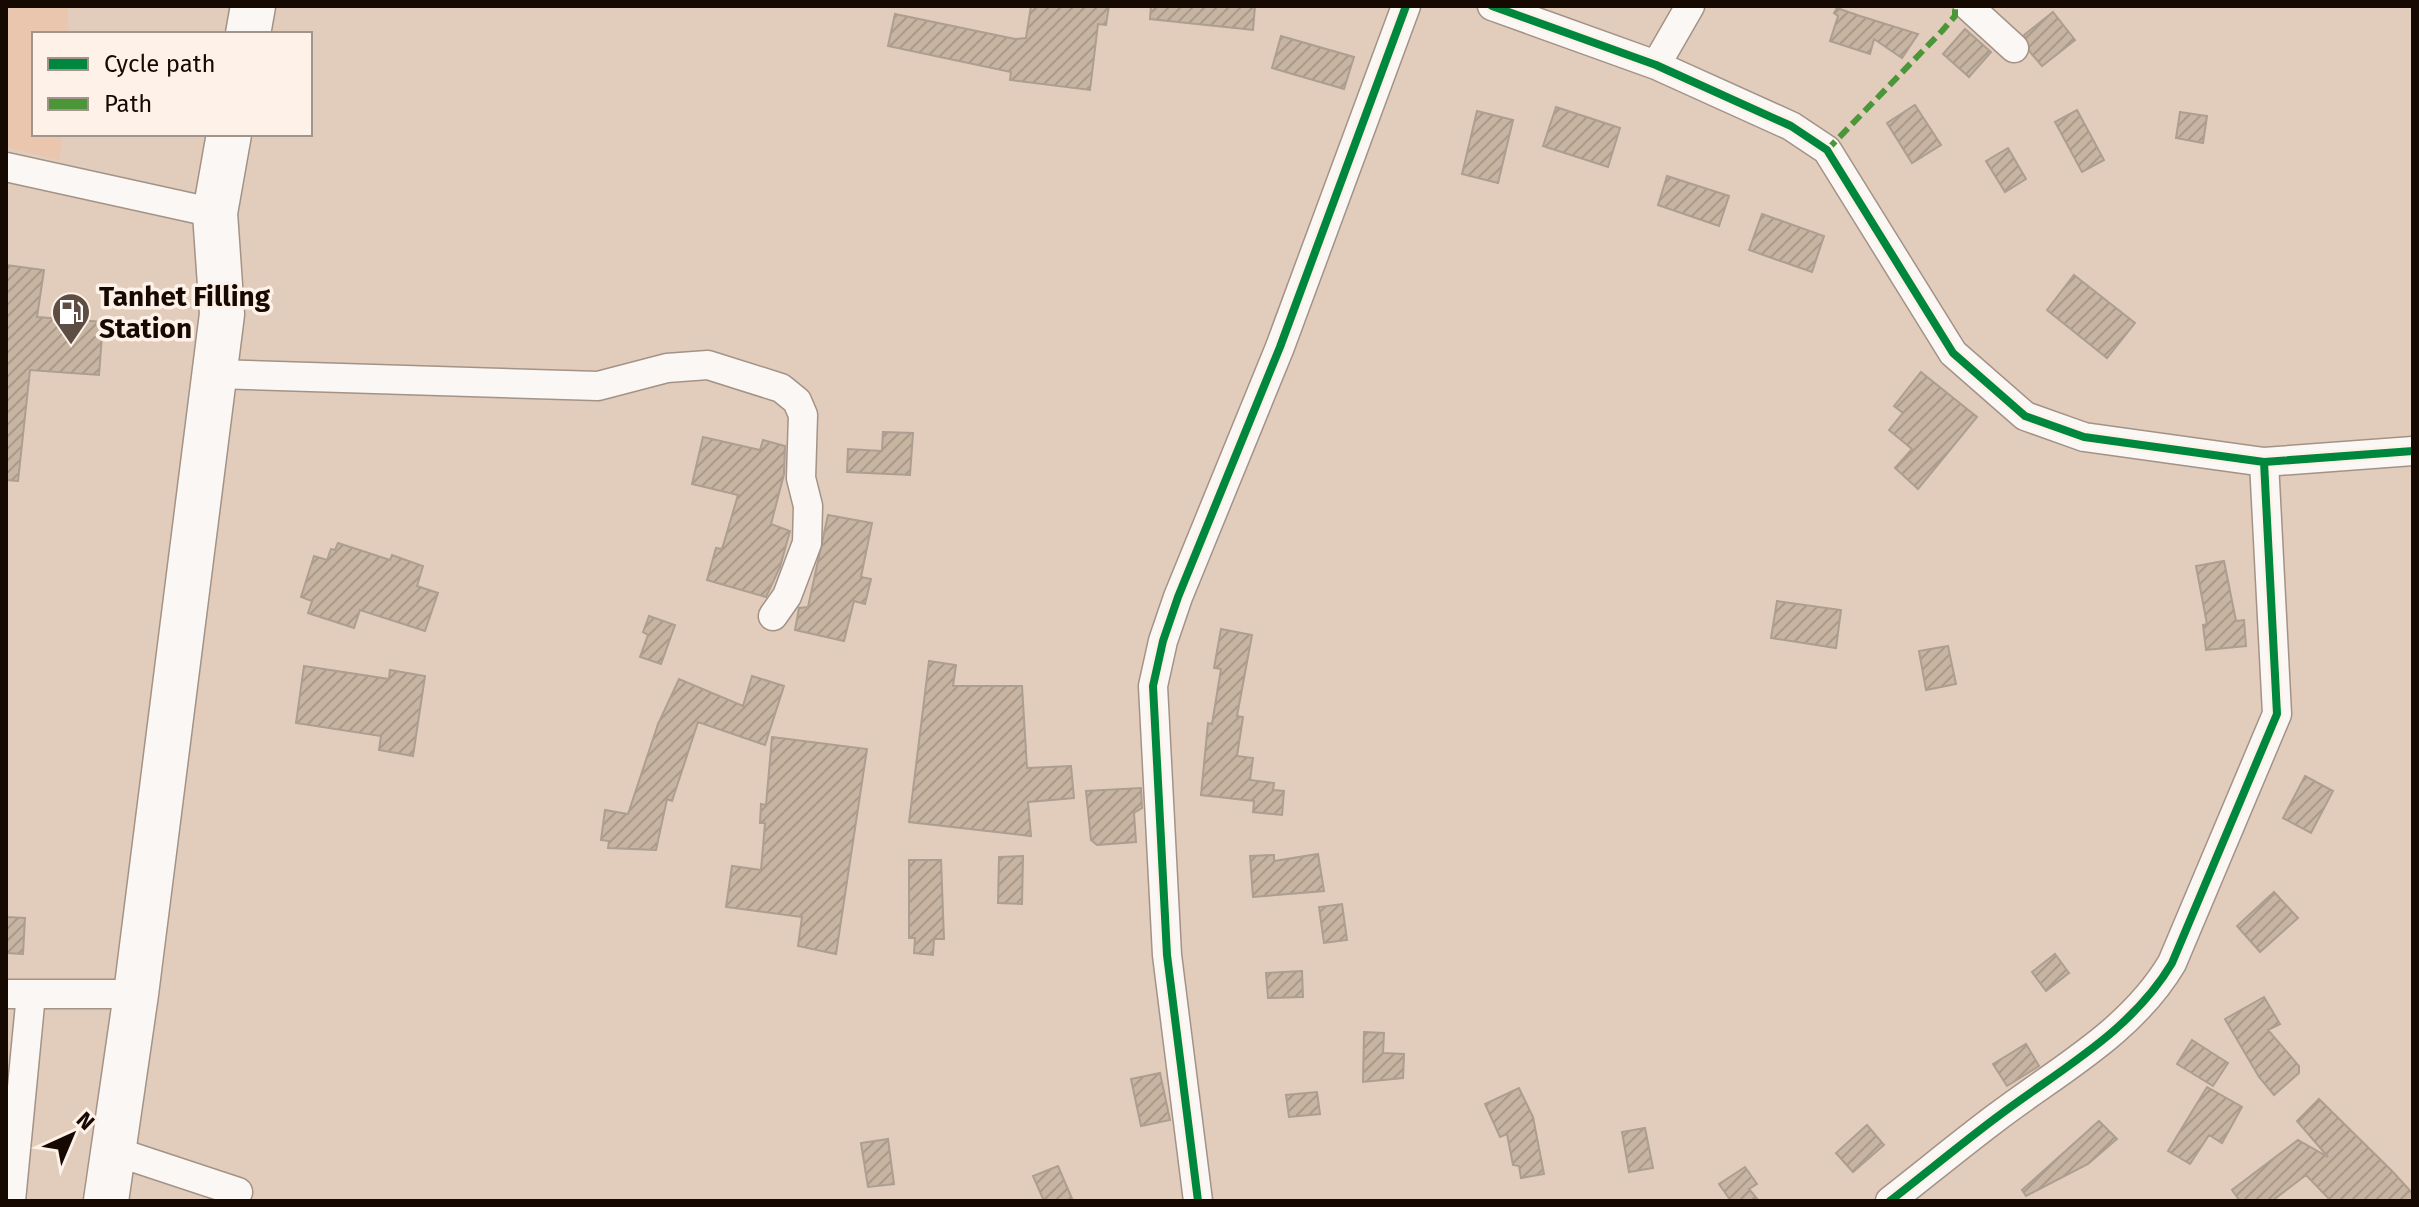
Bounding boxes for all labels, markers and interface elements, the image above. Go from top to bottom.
legend [32,32,312,136]
text: Cycle path [104,50,216,78]
text: Path [104,90,152,118]
place label: Tanhet Filling Station [99,280,271,345]
fuel station icon: Tanhet Filling Station [50,291,92,346]
north arrow [32,1095,112,1175]
text: N [71,1106,100,1136]

